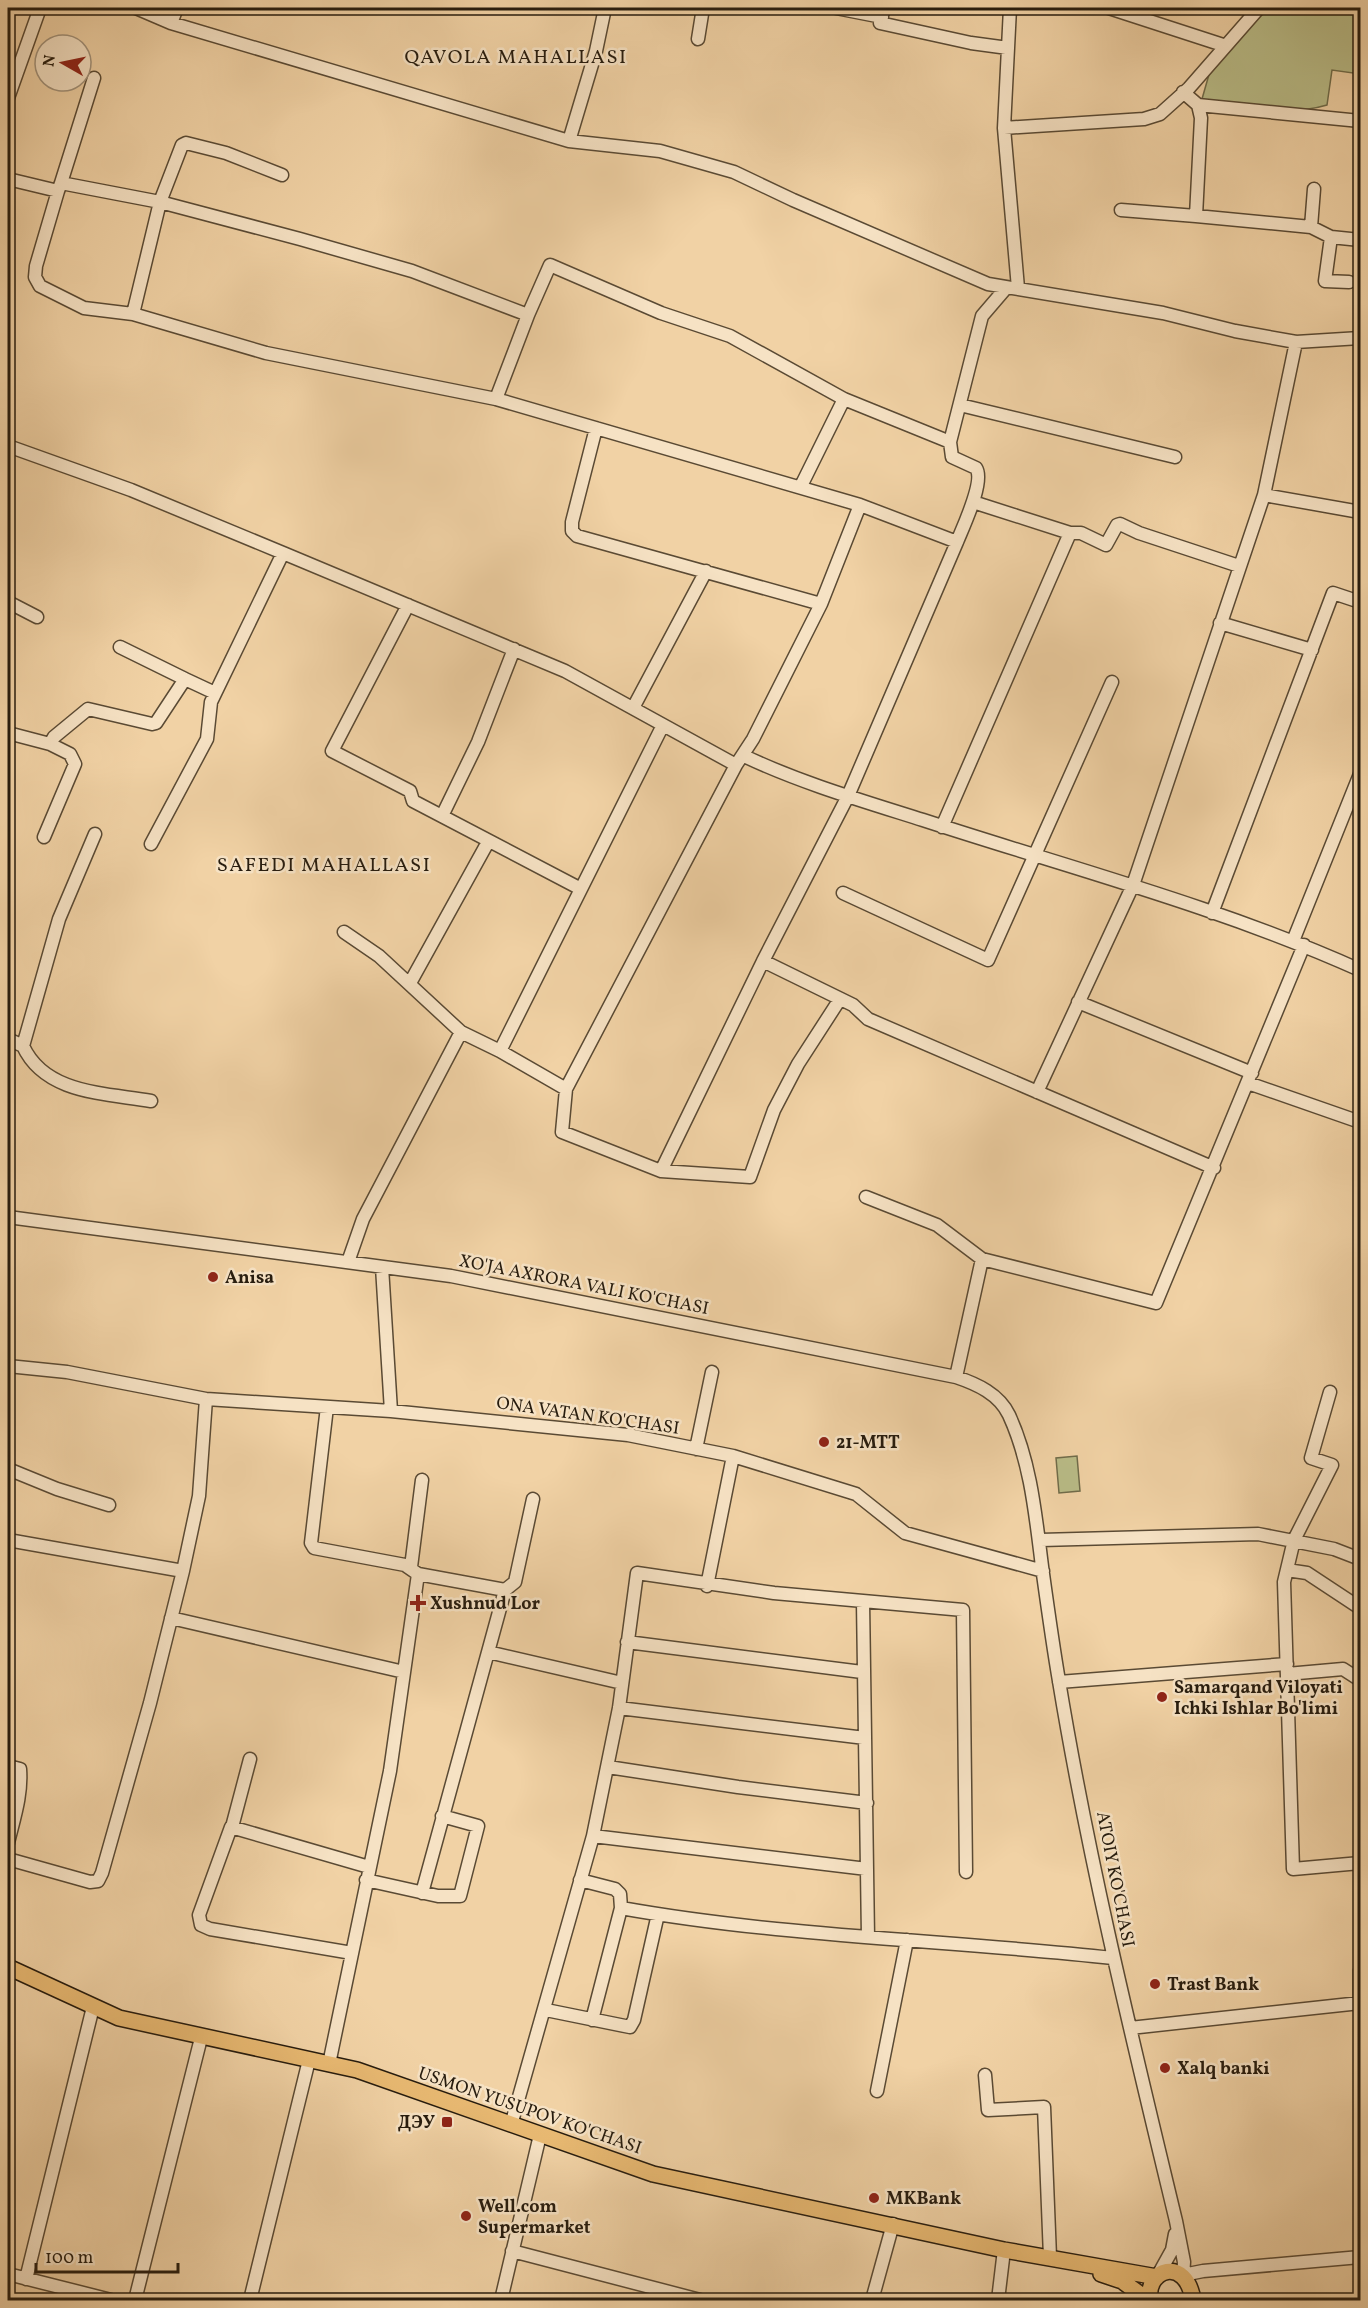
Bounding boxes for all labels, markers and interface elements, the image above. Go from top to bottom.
north arrow [33,33,93,93]
district label: QAVOLA MAHALLASI [405,44,628,72]
text: N [38,53,62,68]
district label: SAFEDI MAHALLASI [217,852,431,880]
street label: XO'JA AXRORA VALI KO'CHASI [457,1249,711,1322]
place label: Anisa [225,1266,274,1291]
marker: Anisa [206,1270,220,1284]
street label: ONA VATAN KO'CHASI [495,1391,681,1442]
place label: 21-MTT [836,1431,900,1456]
marker: 21-MTT [817,1435,831,1449]
place label: Xushnud Lor [430,1592,540,1617]
marker: Xushnud Lor [411,1596,425,1610]
place label: Samarqand Viloyati Ichki Ishlar Bo'limi [1174,1676,1343,1722]
marker: Samarqand Viloyati Ichki Ishlar Bo'limi [1155,1690,1169,1704]
street label: ATOIY KO'CHASI [1089,1809,1140,1949]
place label: Trast Bank [1167,1973,1259,1998]
marker: Trast Bank [1148,1977,1162,1991]
place label: Xalq banki [1177,2057,1270,2082]
street label: USMON YUSUPOV KO'CHASI [414,2061,645,2161]
marker: Xalq banki [1158,2061,1172,2075]
place label: ДЭУ [398,2111,435,2136]
marker: ДЭУ [440,2115,454,2129]
place label: MKBank [886,2187,961,2212]
marker: MKBank [867,2191,881,2205]
place label: Well.com Supermarket [478,2195,591,2241]
marker: Well.com Supermarket [459,2209,473,2223]
scale bar [36,2236,178,2274]
text: 100 m [45,2246,94,2271]

